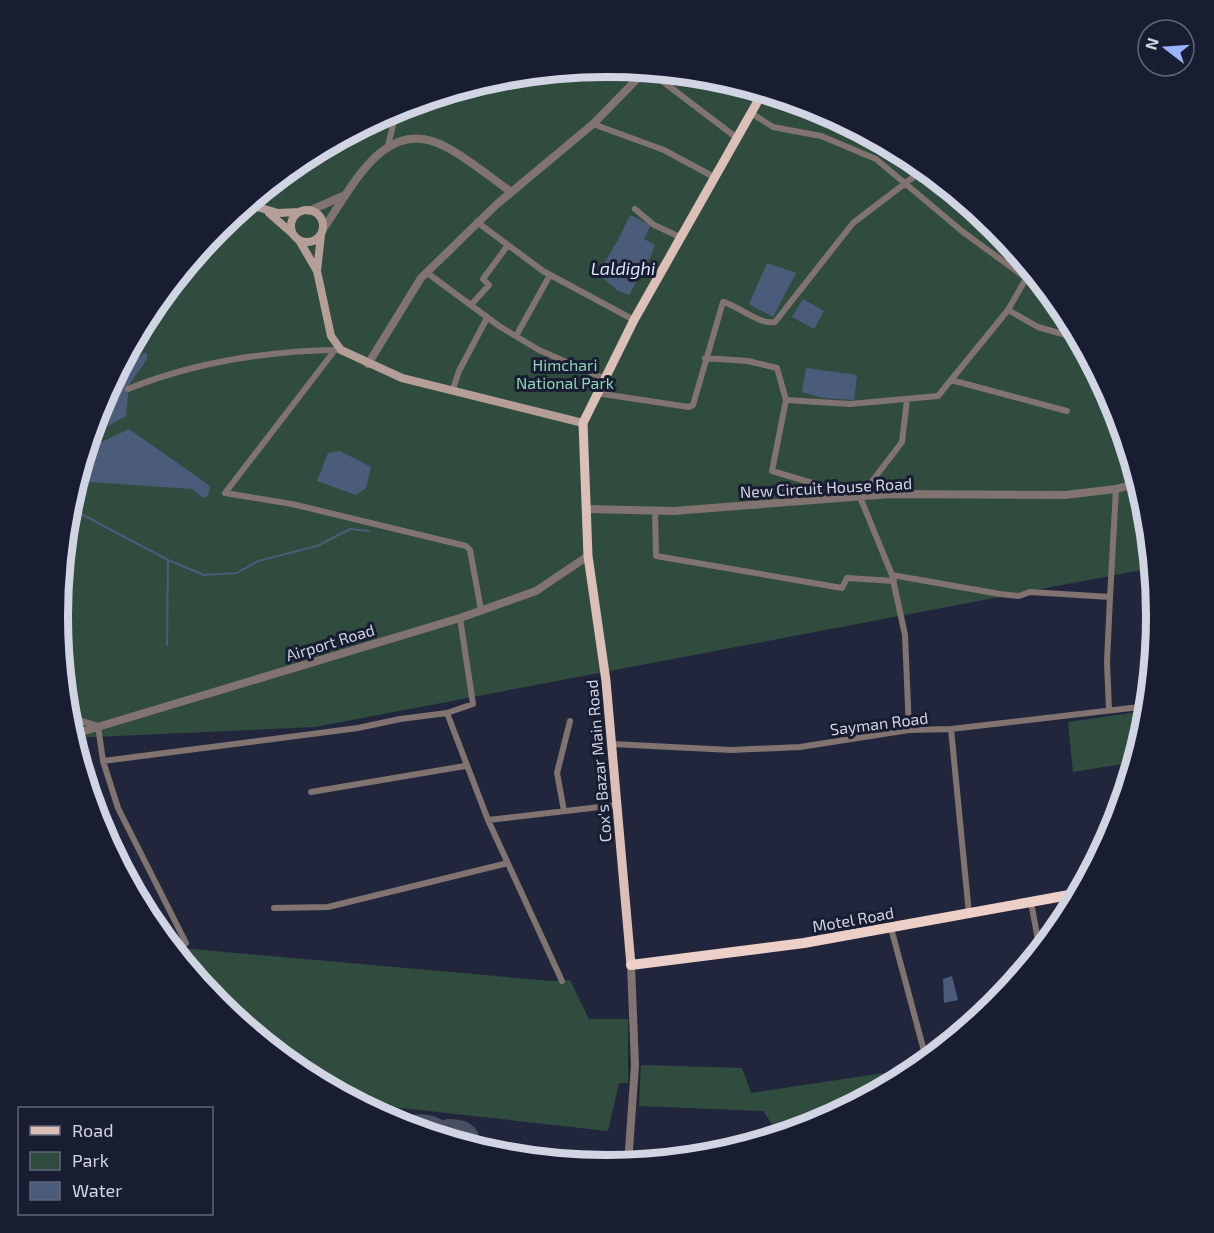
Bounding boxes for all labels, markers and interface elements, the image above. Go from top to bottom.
north arrow [1136,18,1196,78]
text: N [1140,35,1162,52]
water label: Laldighi [591,257,656,279]
park label: Himchari National Park [516,355,614,392]
street label: New Circuit House Road [740,473,912,501]
street label: Airport Road [283,620,377,664]
street label: Cox's Bazar Main Road [581,679,615,843]
street label: Sayman Road [829,708,929,738]
street label: Motel Road [811,902,895,936]
legend [18,1107,213,1215]
text: Road [72,1119,113,1141]
text: Park [72,1149,109,1171]
text: Water [72,1179,122,1201]

